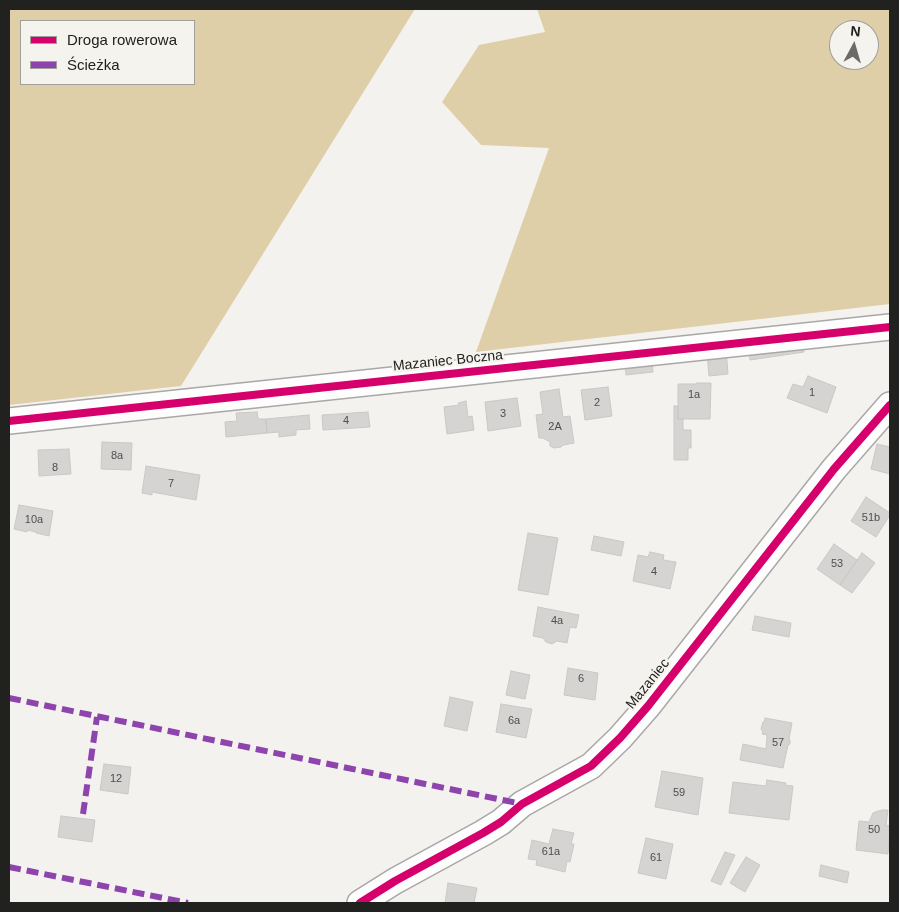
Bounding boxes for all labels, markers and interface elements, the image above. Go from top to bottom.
legend [20,20,195,85]
north arrow [829,20,879,70]
text: N [850,23,861,40]
text: Droga rowerowa [67,31,177,48]
text: Ścieżka [67,56,120,73]
street label: Mazaniec Boczna [392,347,504,375]
house number: 1 [809,386,815,400]
house number: 1a [688,388,700,402]
house number: 2 [594,396,600,410]
house number: 3 [500,407,506,421]
house number: 4 [343,414,349,428]
house number: 2A [548,420,562,434]
house number: 8a [111,449,123,463]
house number: 8 [52,461,58,475]
house number: 7 [168,477,174,491]
house number: 51b [862,511,880,525]
house number: 10a [25,513,43,527]
house number: 53 [831,557,843,571]
house number: 4 [651,565,657,579]
house number: 4a [551,614,563,628]
street label: Mazaniec [623,655,673,713]
house number: 6 [578,672,584,686]
house number: 6a [508,714,520,728]
house number: 57 [772,736,784,750]
house number: 12 [110,772,122,786]
house number: 59 [673,786,685,800]
house number: 50 [868,823,880,837]
house number: 61a [542,845,560,859]
house number: 61 [650,851,662,865]

